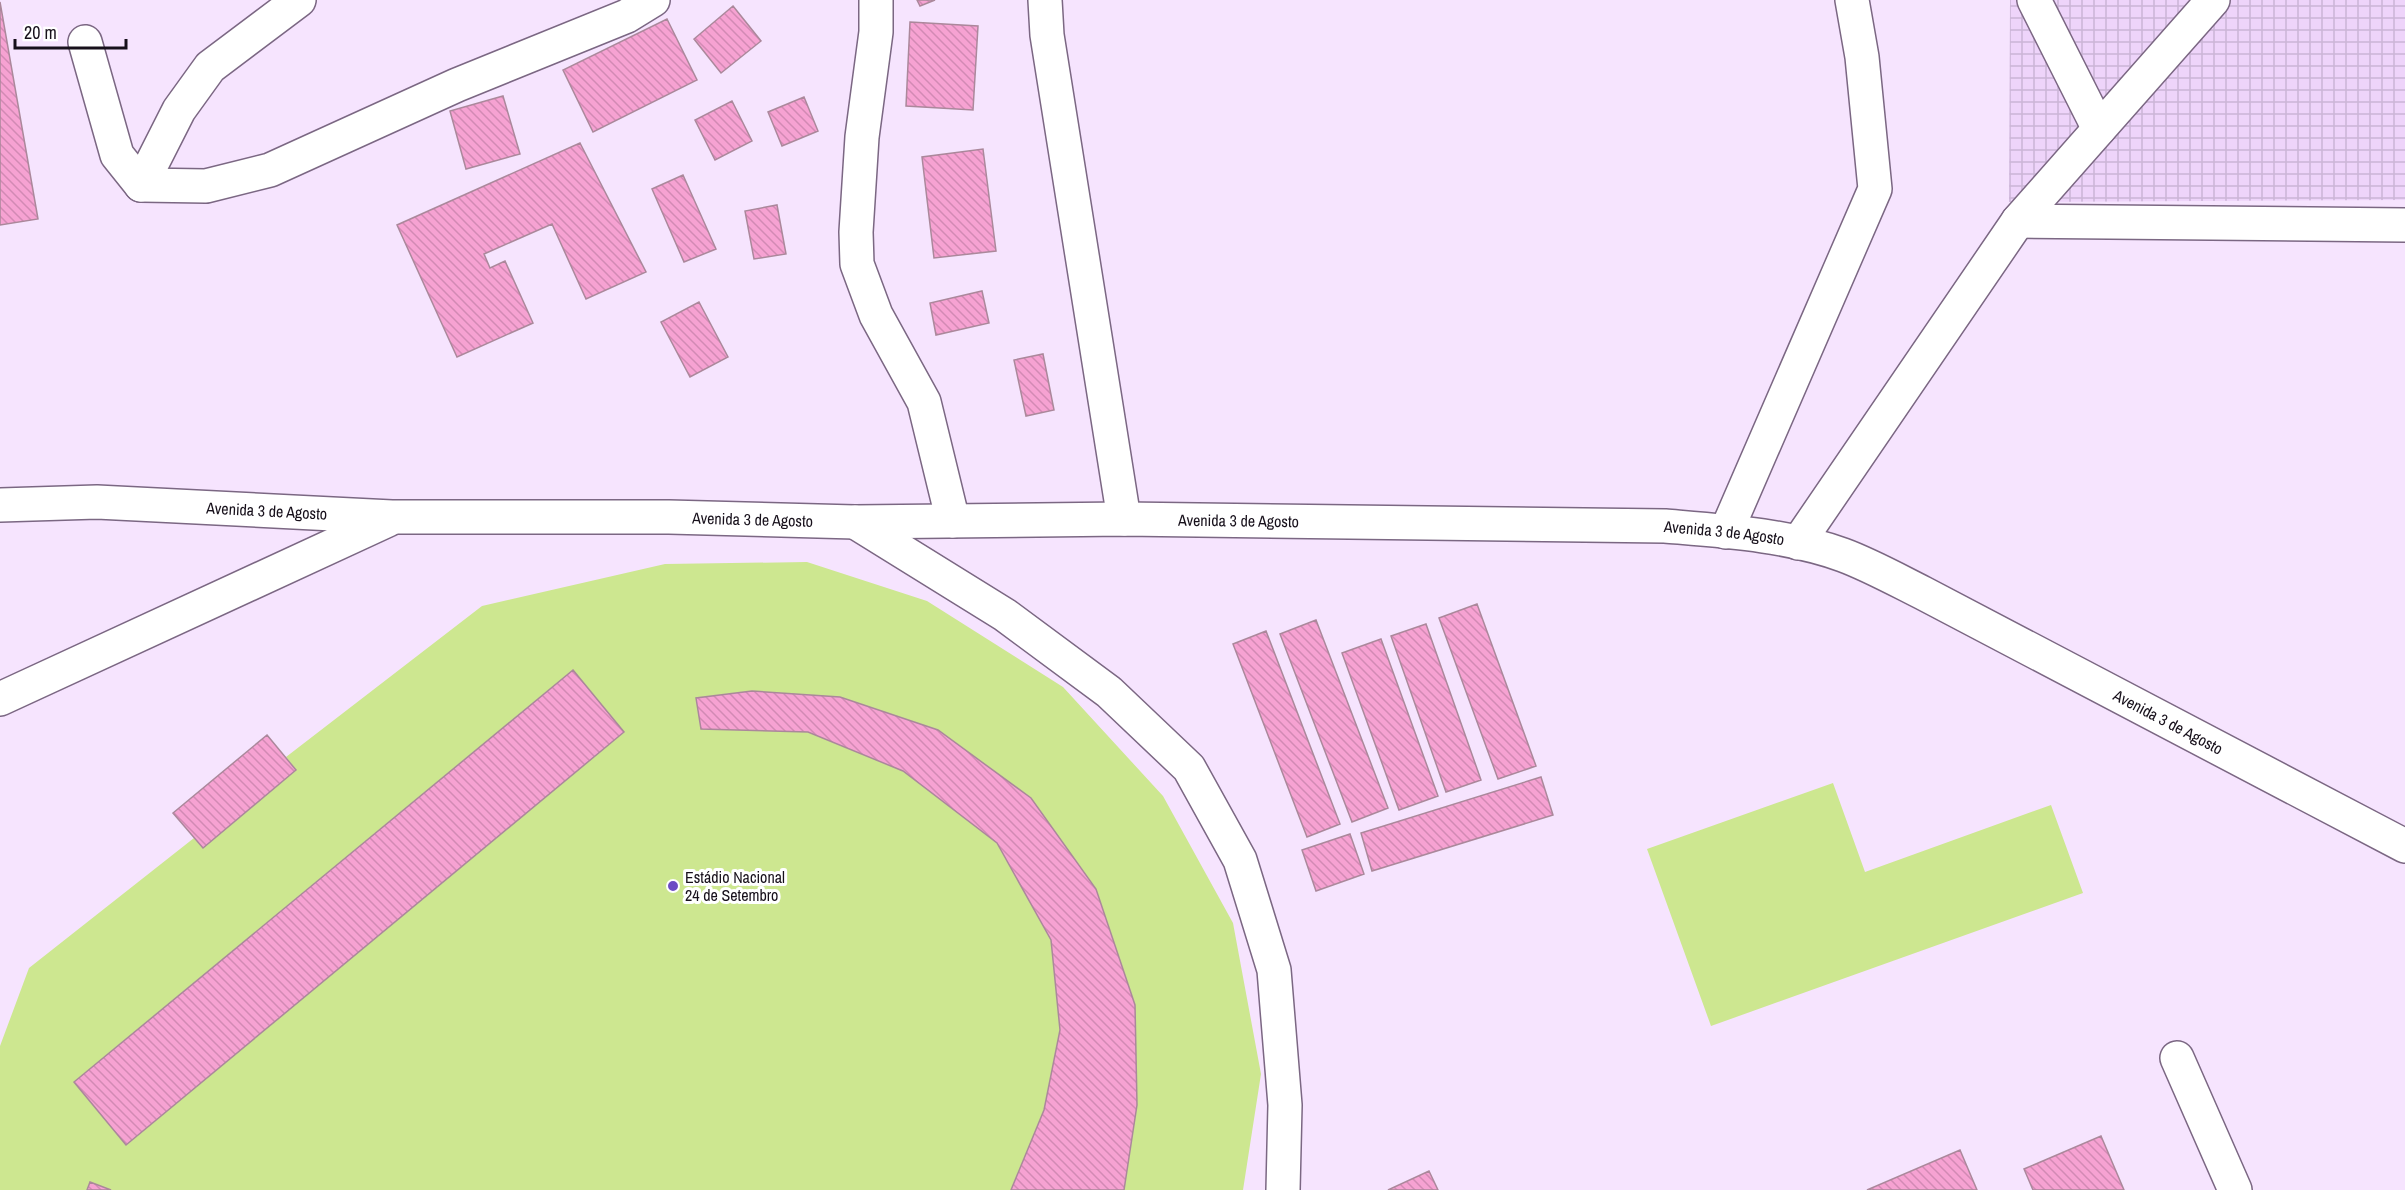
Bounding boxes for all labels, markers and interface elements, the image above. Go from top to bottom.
scale bar [15,12,126,50]
text: 20 m [24,20,57,45]
street label: Avenida 3 de Agosto [205,497,328,525]
street label: Avenida 3 de Agosto [691,507,813,532]
street label: Avenida 3 de Agosto [1177,509,1299,532]
street label: Avenida 3 de Agosto [1662,515,1786,550]
street label: Avenida 3 de Agosto [2109,683,2227,760]
place label: Estádio Nacional 24 de Setembro [685,866,785,906]
marker: Estádio Nacional 24 de Setembro [666,879,680,893]

